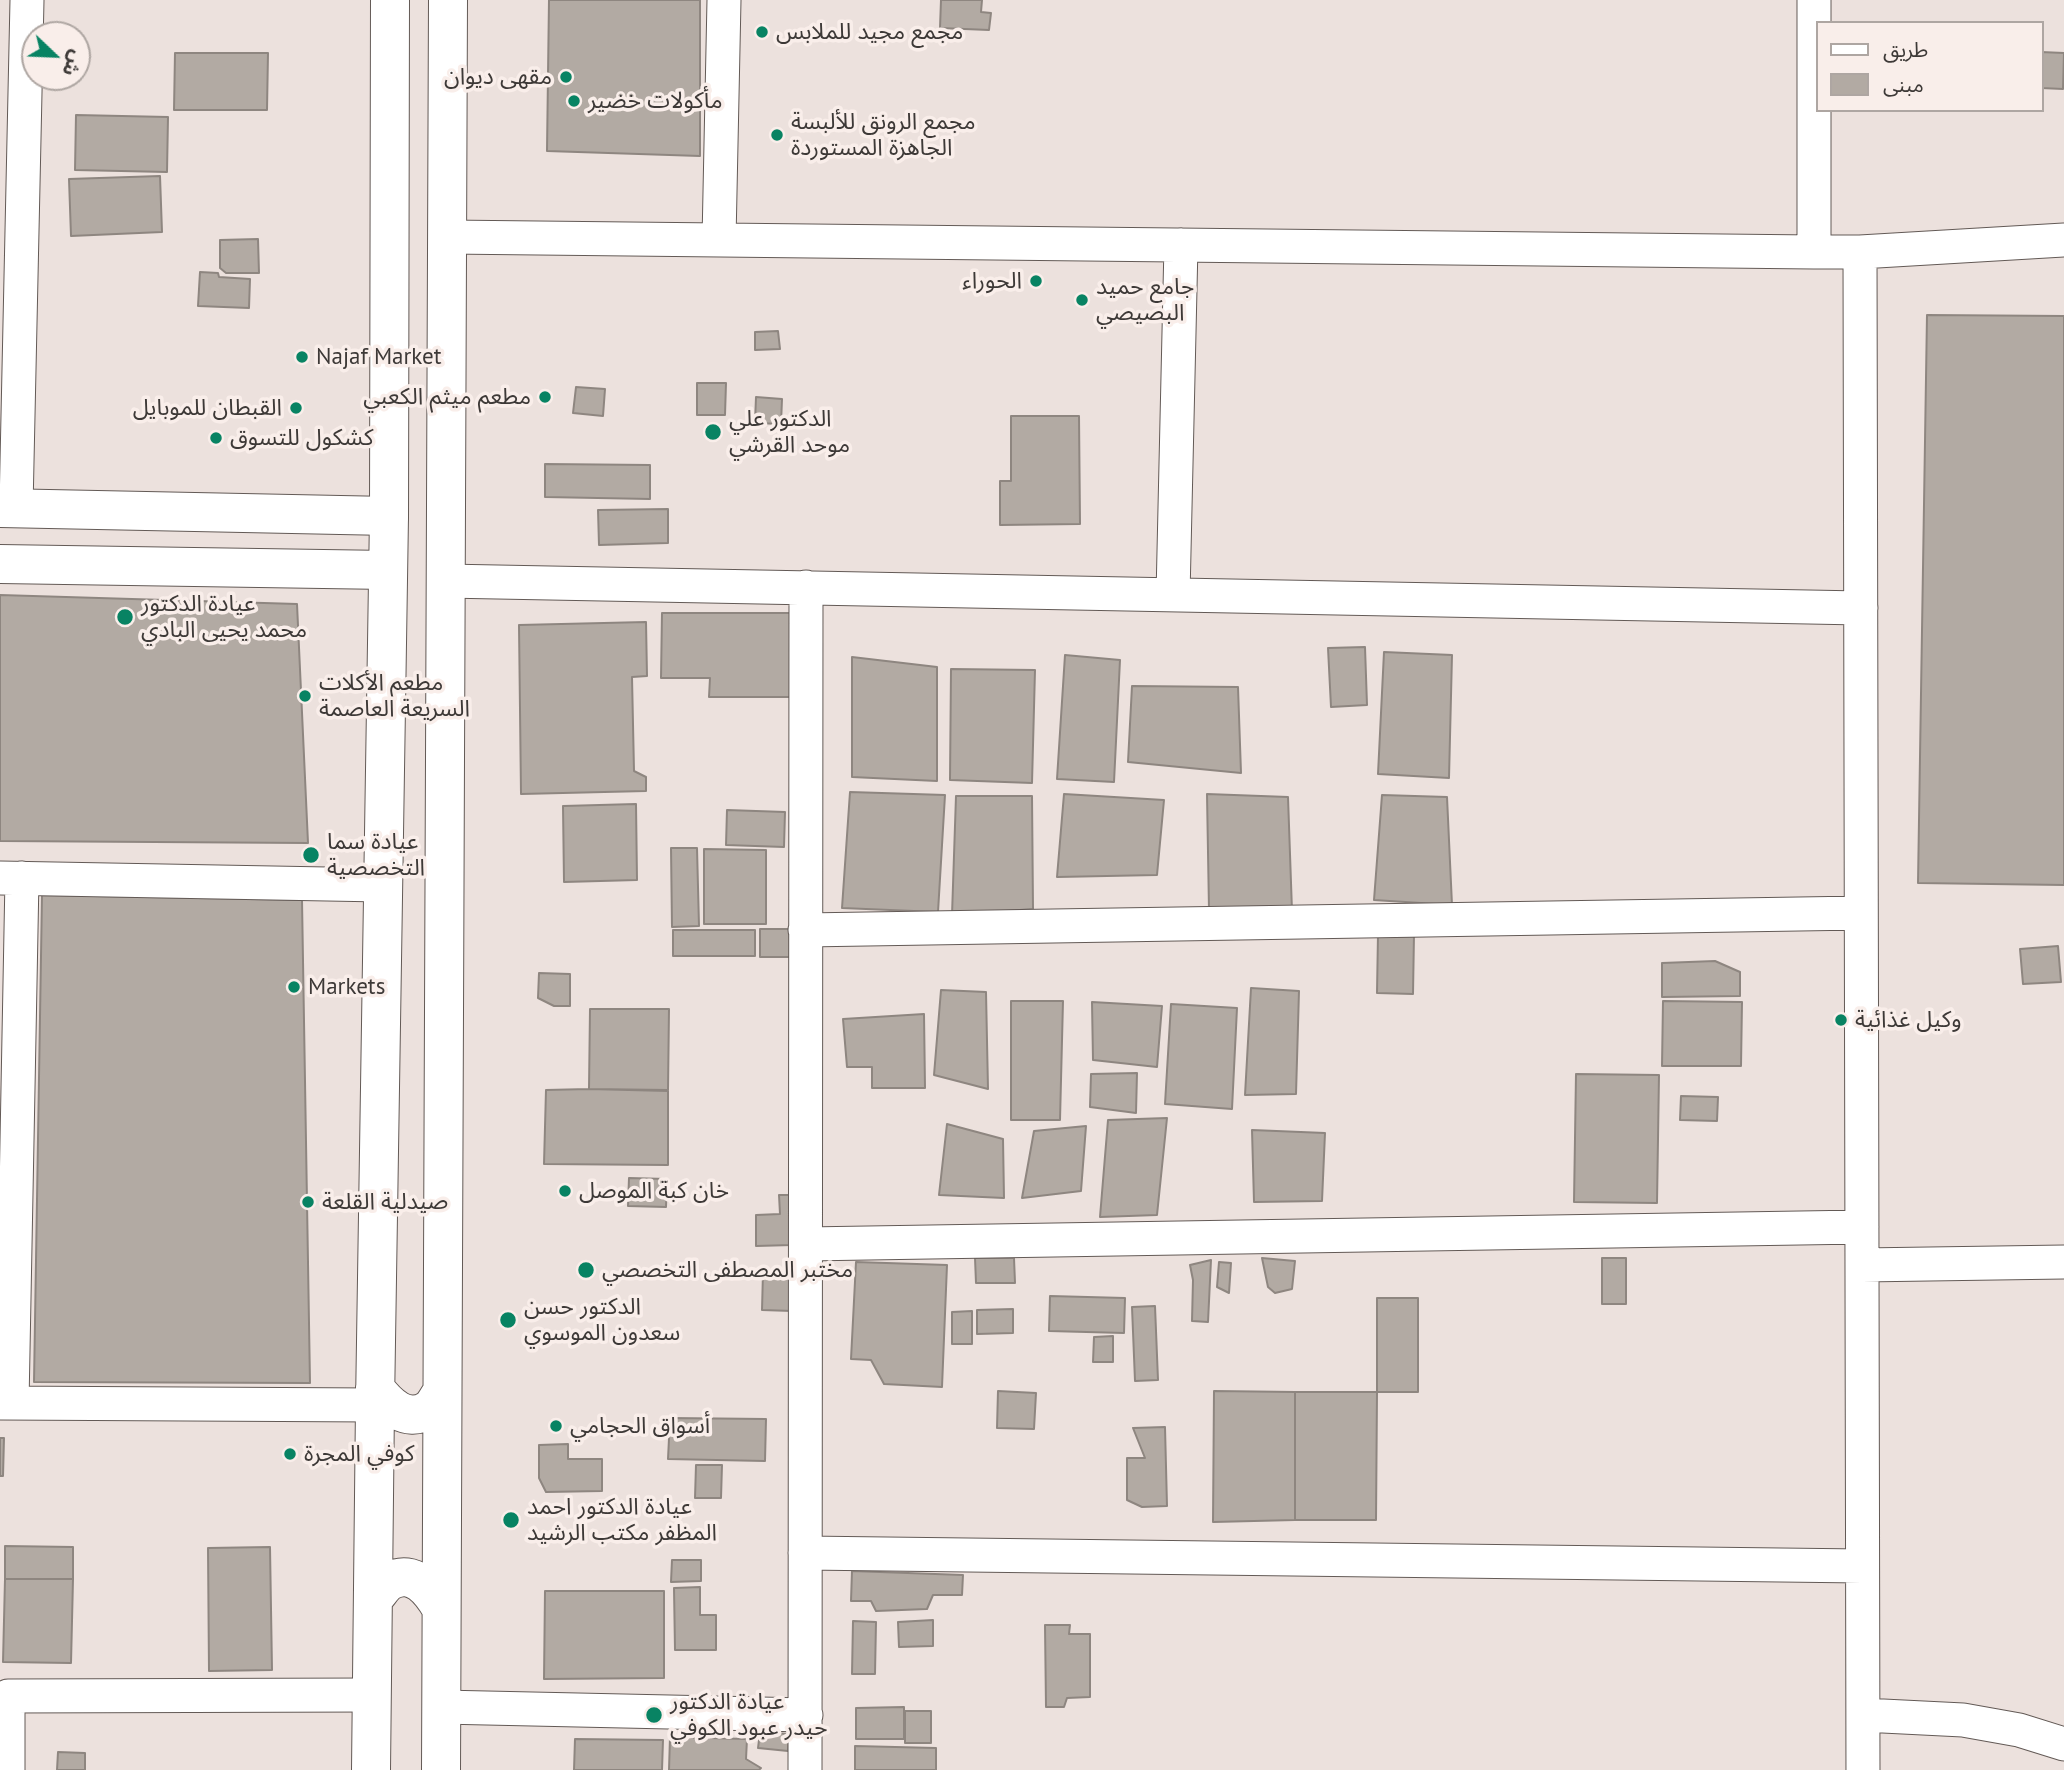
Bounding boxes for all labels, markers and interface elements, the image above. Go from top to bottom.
place label: مجمع مجيد للملابس [776,18,963,46]
north arrow [21,21,91,91]
legend [1815,21,2043,112]
marker: مجمع مجيد للملابس [754,24,770,40]
text: طريق [1883,36,1928,63]
text: ش [57,47,90,80]
place label: مقهى ديوان [444,63,552,91]
marker: مقهى ديوان [558,69,574,85]
text: مبنى [1883,71,1924,98]
place label: مأكولات خضير [588,87,722,115]
marker: مأكولات خضير [566,93,582,109]
place label: مجمع الرونق للألبسة الجاهزة المستوردة [791,108,975,162]
marker: مجمع الرونق للألبسة الجاهزة المستوردة [769,127,785,143]
place label: الحوراء [962,267,1022,295]
marker: الحوراء [1028,273,1044,289]
place label: جامع حميد البصيصي [1096,273,1194,327]
marker: جامع حميد البصيصي [1074,292,1090,308]
place label: Najaf Market [316,343,442,371]
marker: Najaf Market [294,349,310,365]
place label: مطعم ميثم الكعبي [363,383,531,411]
marker: مطعم ميثم الكعبي [537,389,553,405]
place label: القبطان للموبايل [133,394,282,422]
marker: القبطان للموبايل [288,400,304,416]
place label: الدكتور علي موحد القرشي [729,405,850,459]
marker: الدكتور علي موحد القرشي [703,422,723,442]
place label: كشكول للتسوق [230,424,373,452]
marker: كشكول للتسوق [208,430,224,446]
place label: عيادة الدكتور محمد يحيى البادي [141,590,307,644]
marker: عيادة الدكتور محمد يحيى البادي [115,607,135,627]
place label: مطعم الأكلات السريعة العاصمة [319,669,470,723]
marker: مطعم الأكلات السريعة العاصمة [297,688,313,704]
place label: عيادة سما التخصصية [327,828,425,882]
marker: عيادة سما التخصصية [301,845,321,865]
place label: Markets [308,973,385,1001]
marker: Markets [286,979,302,995]
place label: وكيل غذائية [1855,1006,1961,1034]
marker: وكيل غذائية [1833,1012,1849,1028]
place label: خان كبة الموصل [579,1177,729,1205]
marker: خان كبة الموصل [557,1183,573,1199]
place label: صيدلية القلعة [322,1188,448,1216]
marker: صيدلية القلعة [300,1194,316,1210]
place label: مختبر المصطفى التخصصي [602,1256,853,1284]
marker: مختبر المصطفى التخصصي [576,1260,596,1280]
place label: الدكتور حسن سعدون الموسوي [524,1293,680,1347]
marker: الدكتور حسن سعدون الموسوي [498,1310,518,1330]
place label: أسواق الحجامي [570,1412,710,1440]
marker: أسواق الحجامي [548,1418,564,1434]
place label: كوفي المجرة [304,1440,415,1468]
marker: كوفي المجرة [282,1446,298,1462]
place label: عيادة الدكتور احمد المظفر مكتب الرشيد [527,1493,717,1547]
marker: عيادة الدكتور احمد المظفر مكتب الرشيد [501,1510,521,1530]
place label: عيادة الدكتور حيدر عبود الكوفي [670,1688,828,1742]
marker: عيادة الدكتور حيدر عبود الكوفي [644,1705,664,1725]

